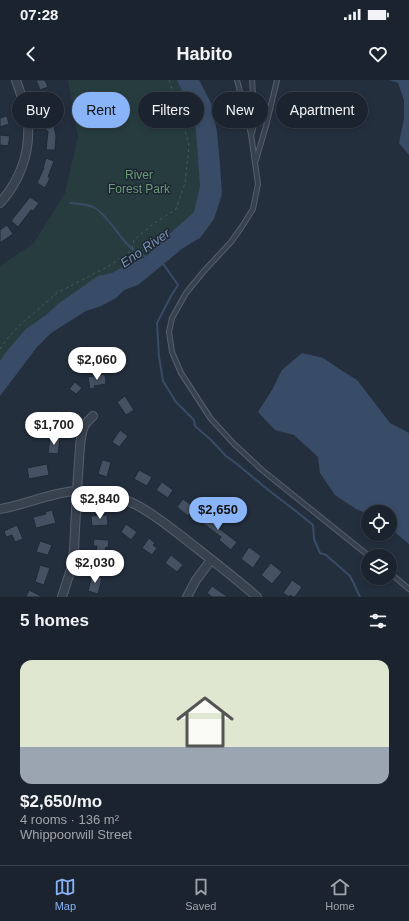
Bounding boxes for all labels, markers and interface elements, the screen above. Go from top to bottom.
text: 07:28 [20,6,58,23]
icon: back [20,43,42,65]
icon: heart [367,43,389,65]
text: Habito [177,44,233,64]
chip: Buy [12,92,64,128]
chip: Rent [72,92,130,128]
chip: Filters [138,92,204,128]
chip: New [212,92,268,128]
chip: Apartment [276,92,368,128]
park label: River Forest Park [108,168,171,196]
water label: Eno River [117,225,173,271]
pin: $2,060 [64,347,130,381]
text: $2,060 [77,352,117,367]
pin: $1,700 [21,412,87,446]
text: $1,700 [34,417,74,432]
pin: $2,840 [67,486,133,520]
text: $2,840 [80,491,120,506]
pin: $2,650 [185,497,251,531]
text: $2,650 [198,502,238,517]
map controls [361,505,397,585]
button: locate [361,505,397,541]
button: layers [361,549,397,585]
pin: $2,030 [62,550,128,584]
text: $2,030 [75,555,115,570]
icon: filters [367,610,389,632]
text: 5 homes [20,611,89,630]
icon: home [169,686,241,758]
text: $2,650/mo [20,792,102,811]
text: 4 rooms · 136 m² [20,812,119,827]
text: Whippoorwill Street [20,827,132,842]
tab: Map [54,876,76,912]
tab: Saved [185,876,216,912]
tab: Home [325,876,355,912]

